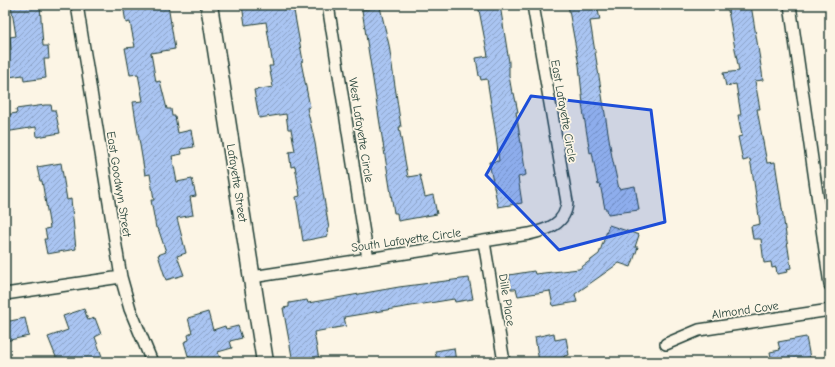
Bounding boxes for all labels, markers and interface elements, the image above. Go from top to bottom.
street label: East Lafayette Circle [548,59,580,163]
street label: West Lafayette Circle [346,77,376,183]
street label: East Goodwyn Street [104,130,134,238]
street label: Lafayette Street [224,143,250,224]
street label: South Lafayette Circle [350,225,462,255]
street label: Dille Place [496,273,518,327]
street label: Almond Cove [711,298,779,322]

